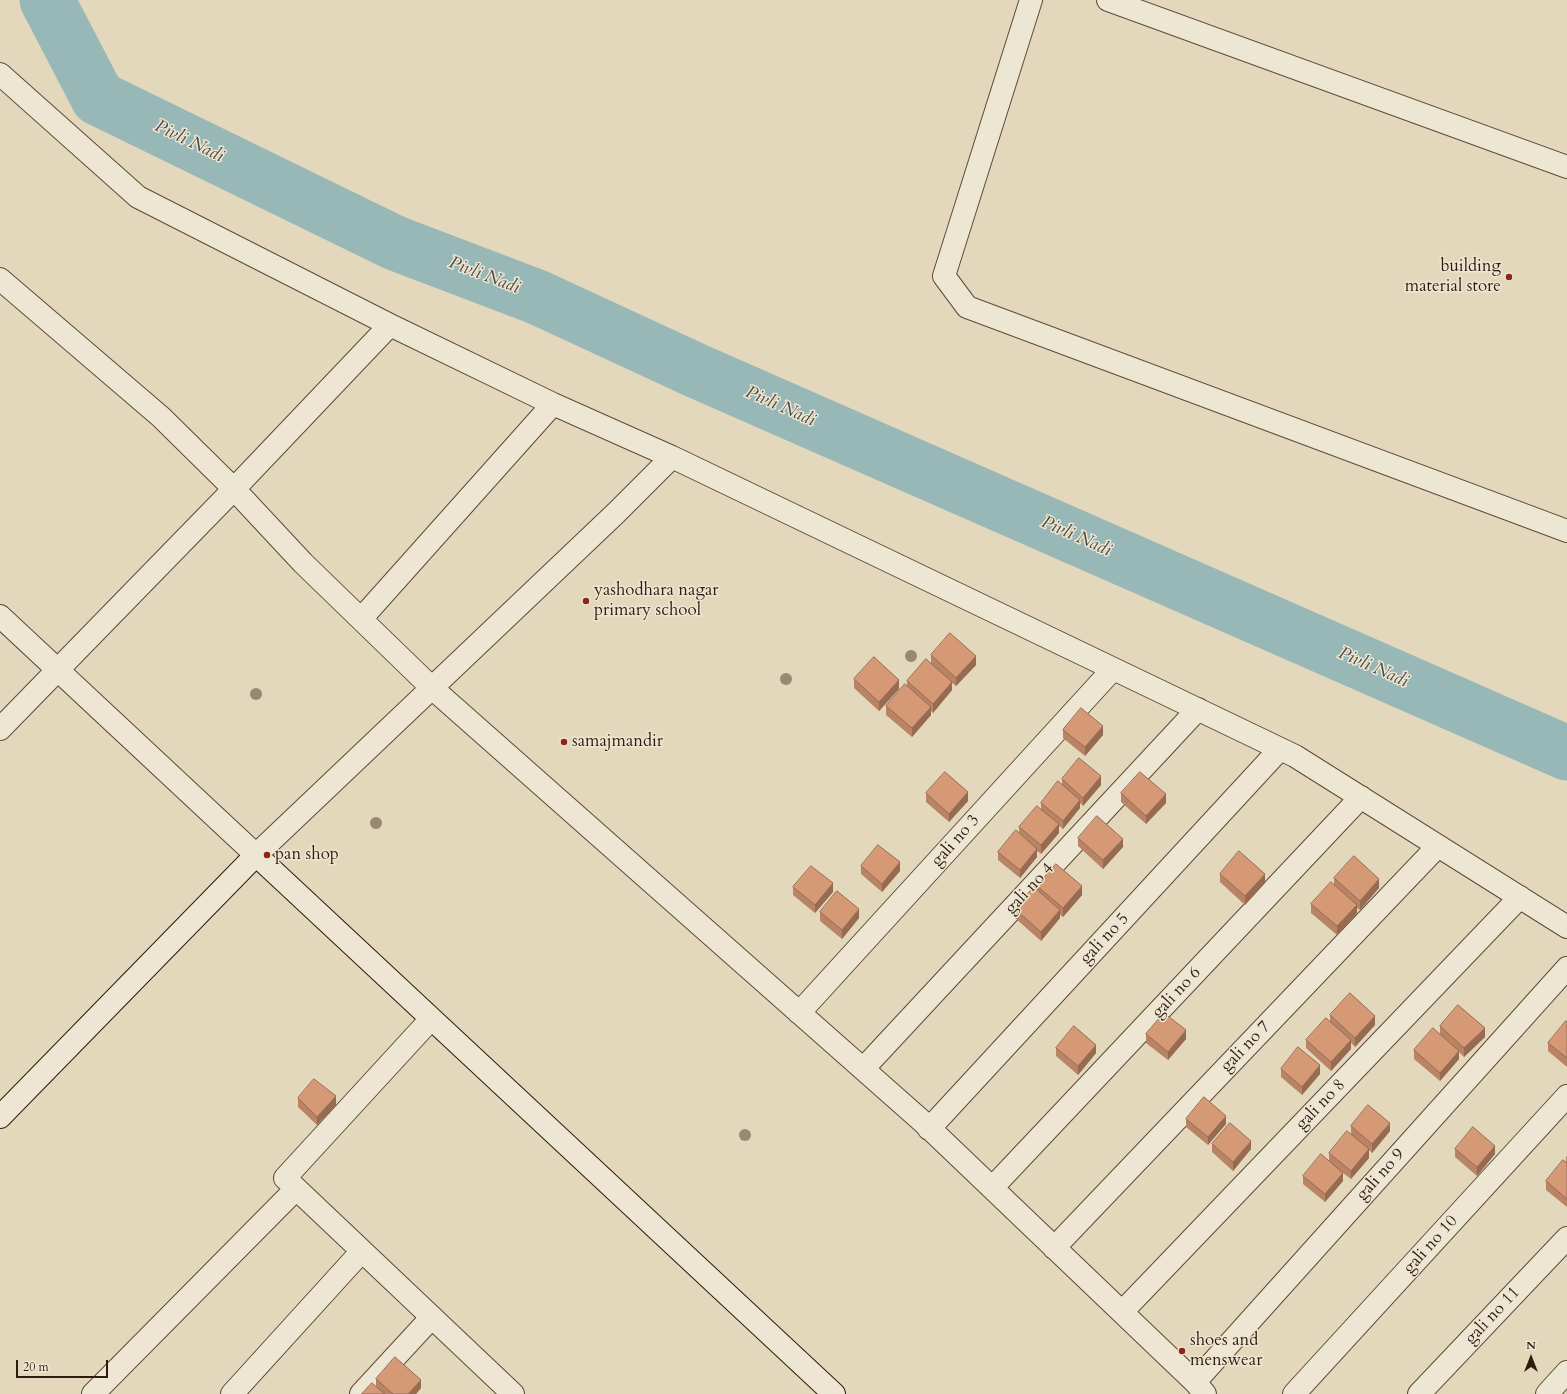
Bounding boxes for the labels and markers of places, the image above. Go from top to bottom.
place label: building material store [1405,257,1501,297]
marker: building material store [1504,272,1514,282]
place label: yashodhara nagar primary school [594,581,718,621]
marker: yashodhara nagar primary school [581,596,591,606]
place label: samajmandir [572,732,663,752]
marker: samajmandir [559,737,569,747]
place label: pan shop [275,845,339,865]
marker: pan shop [262,850,272,860]
place label: shoes and menswear [1190,1331,1262,1371]
marker: shoes and menswear [1177,1346,1187,1356]

